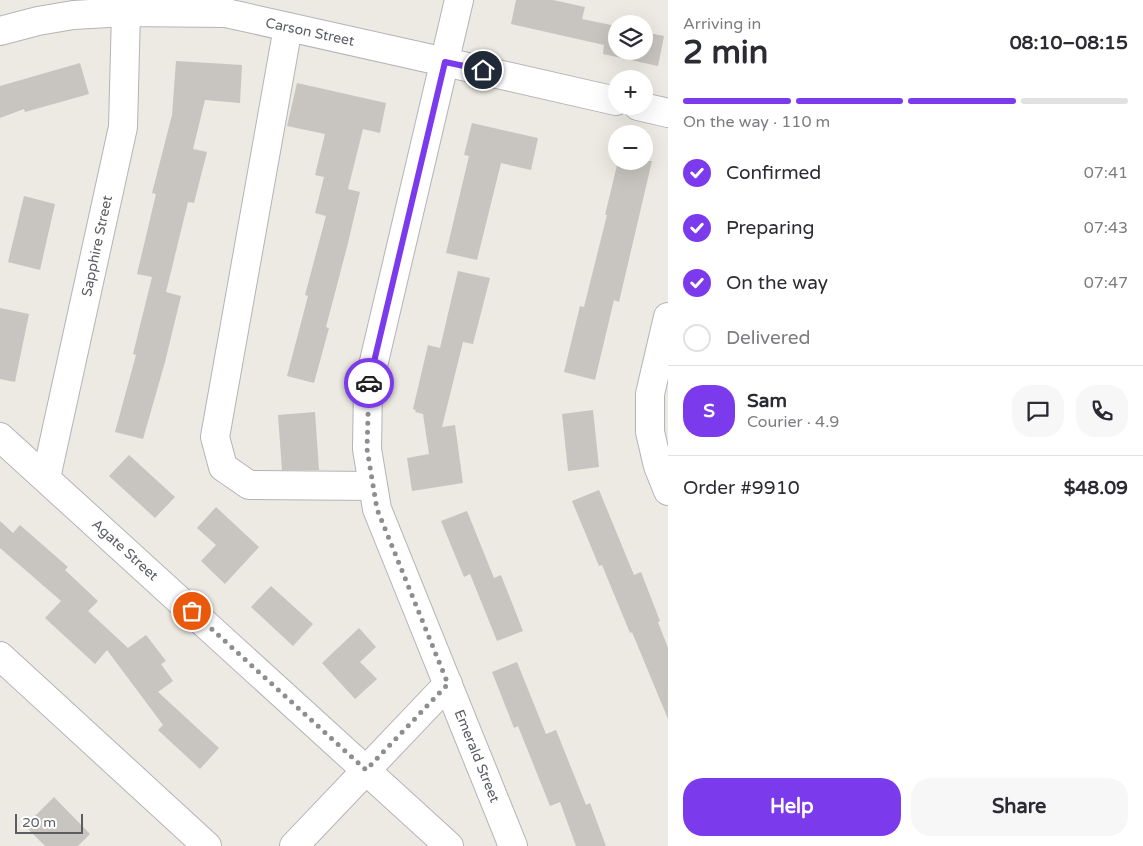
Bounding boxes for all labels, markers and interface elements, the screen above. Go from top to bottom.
street label: Carson Street [264,14,357,50]
text: Arriving in [683,14,761,34]
map controls [608,15,653,170]
button: layers [608,15,653,60]
text: 08:10–08:15 [1010,32,1128,54]
text: 2 min [683,34,768,72]
pin [462,49,504,91]
icon: home [469,56,497,84]
button: + [608,70,653,115]
text: On the way · 110 m [683,112,830,132]
button: − [608,125,653,170]
icon: check [683,159,711,187]
text: Confirmed [726,162,821,184]
text: 07:41 [1084,163,1128,183]
street label: Sapphire Street [78,193,116,298]
icon: check [683,214,711,242]
text: Preparing [726,217,815,239]
text: 07:43 [1084,218,1128,238]
icon: check [683,269,711,297]
text: On the way [726,272,828,294]
text: 07:47 [1084,273,1128,293]
text: Delivered [726,327,811,349]
courier [344,358,394,408]
icon: car [355,369,383,397]
button: chat [1012,385,1064,437]
button: phone [1076,385,1128,437]
text: Sam [747,390,787,412]
text: S [703,400,715,422]
text: Courier · 4.9 [747,412,839,432]
text: Order #9910 [683,477,800,499]
text: $48.09 [1064,477,1128,499]
street label: Agate Street [88,516,162,585]
pin [171,590,213,632]
icon: bag [178,597,206,625]
street label: Emerald Street [451,707,504,806]
button: Help [683,778,901,836]
button: Share [911,778,1128,836]
scale bar [15,811,82,834]
text: 20 m [22,814,56,831]

